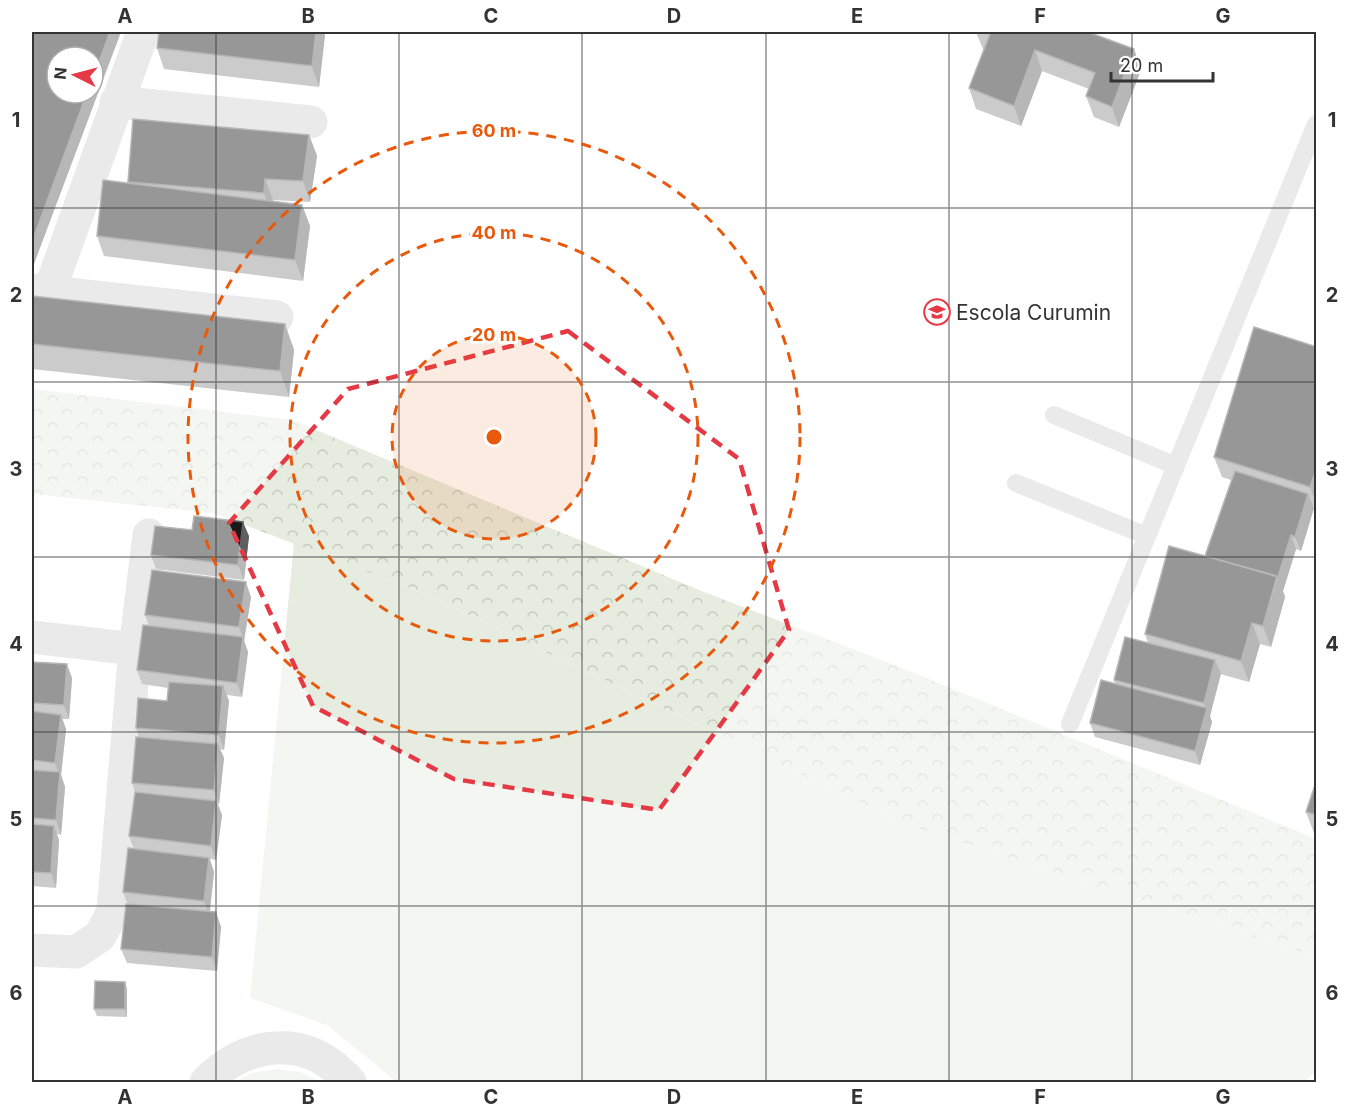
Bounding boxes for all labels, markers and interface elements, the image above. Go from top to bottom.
text: A [118,4,133,28]
text: B [301,4,315,28]
text: C [484,4,498,28]
text: D [667,4,681,28]
text: E [851,4,863,28]
text: F [1034,4,1046,28]
text: G [1215,4,1231,28]
north arrow [45,45,105,105]
scale bar [1111,45,1213,83]
text: 20 m [1120,55,1163,76]
text: N [49,66,71,81]
text: 1 [12,108,20,132]
text: 1 [1328,108,1336,132]
text: 60 m [472,120,516,141]
text: 40 m [472,222,517,243]
text: 2 [10,283,22,307]
text: 2 [1326,283,1338,307]
school or university icon: Escola Curumin [922,297,952,327]
place label: Escola Curumin [956,300,1111,325]
text: 20 m [472,324,516,345]
centre of rings [484,427,504,447]
text: 3 [10,457,22,481]
text: 3 [1326,457,1338,481]
text: 4 [9,632,23,656]
text: 4 [1325,632,1339,656]
text: 5 [10,807,22,831]
text: 5 [1326,807,1338,831]
text: 6 [10,981,23,1005]
text: 6 [1326,981,1339,1005]
text: A [118,1085,133,1109]
text: B [301,1085,315,1109]
text: C [484,1085,498,1109]
text: D [667,1085,681,1109]
text: E [851,1085,863,1109]
text: F [1034,1085,1046,1109]
text: G [1215,1085,1231,1109]

